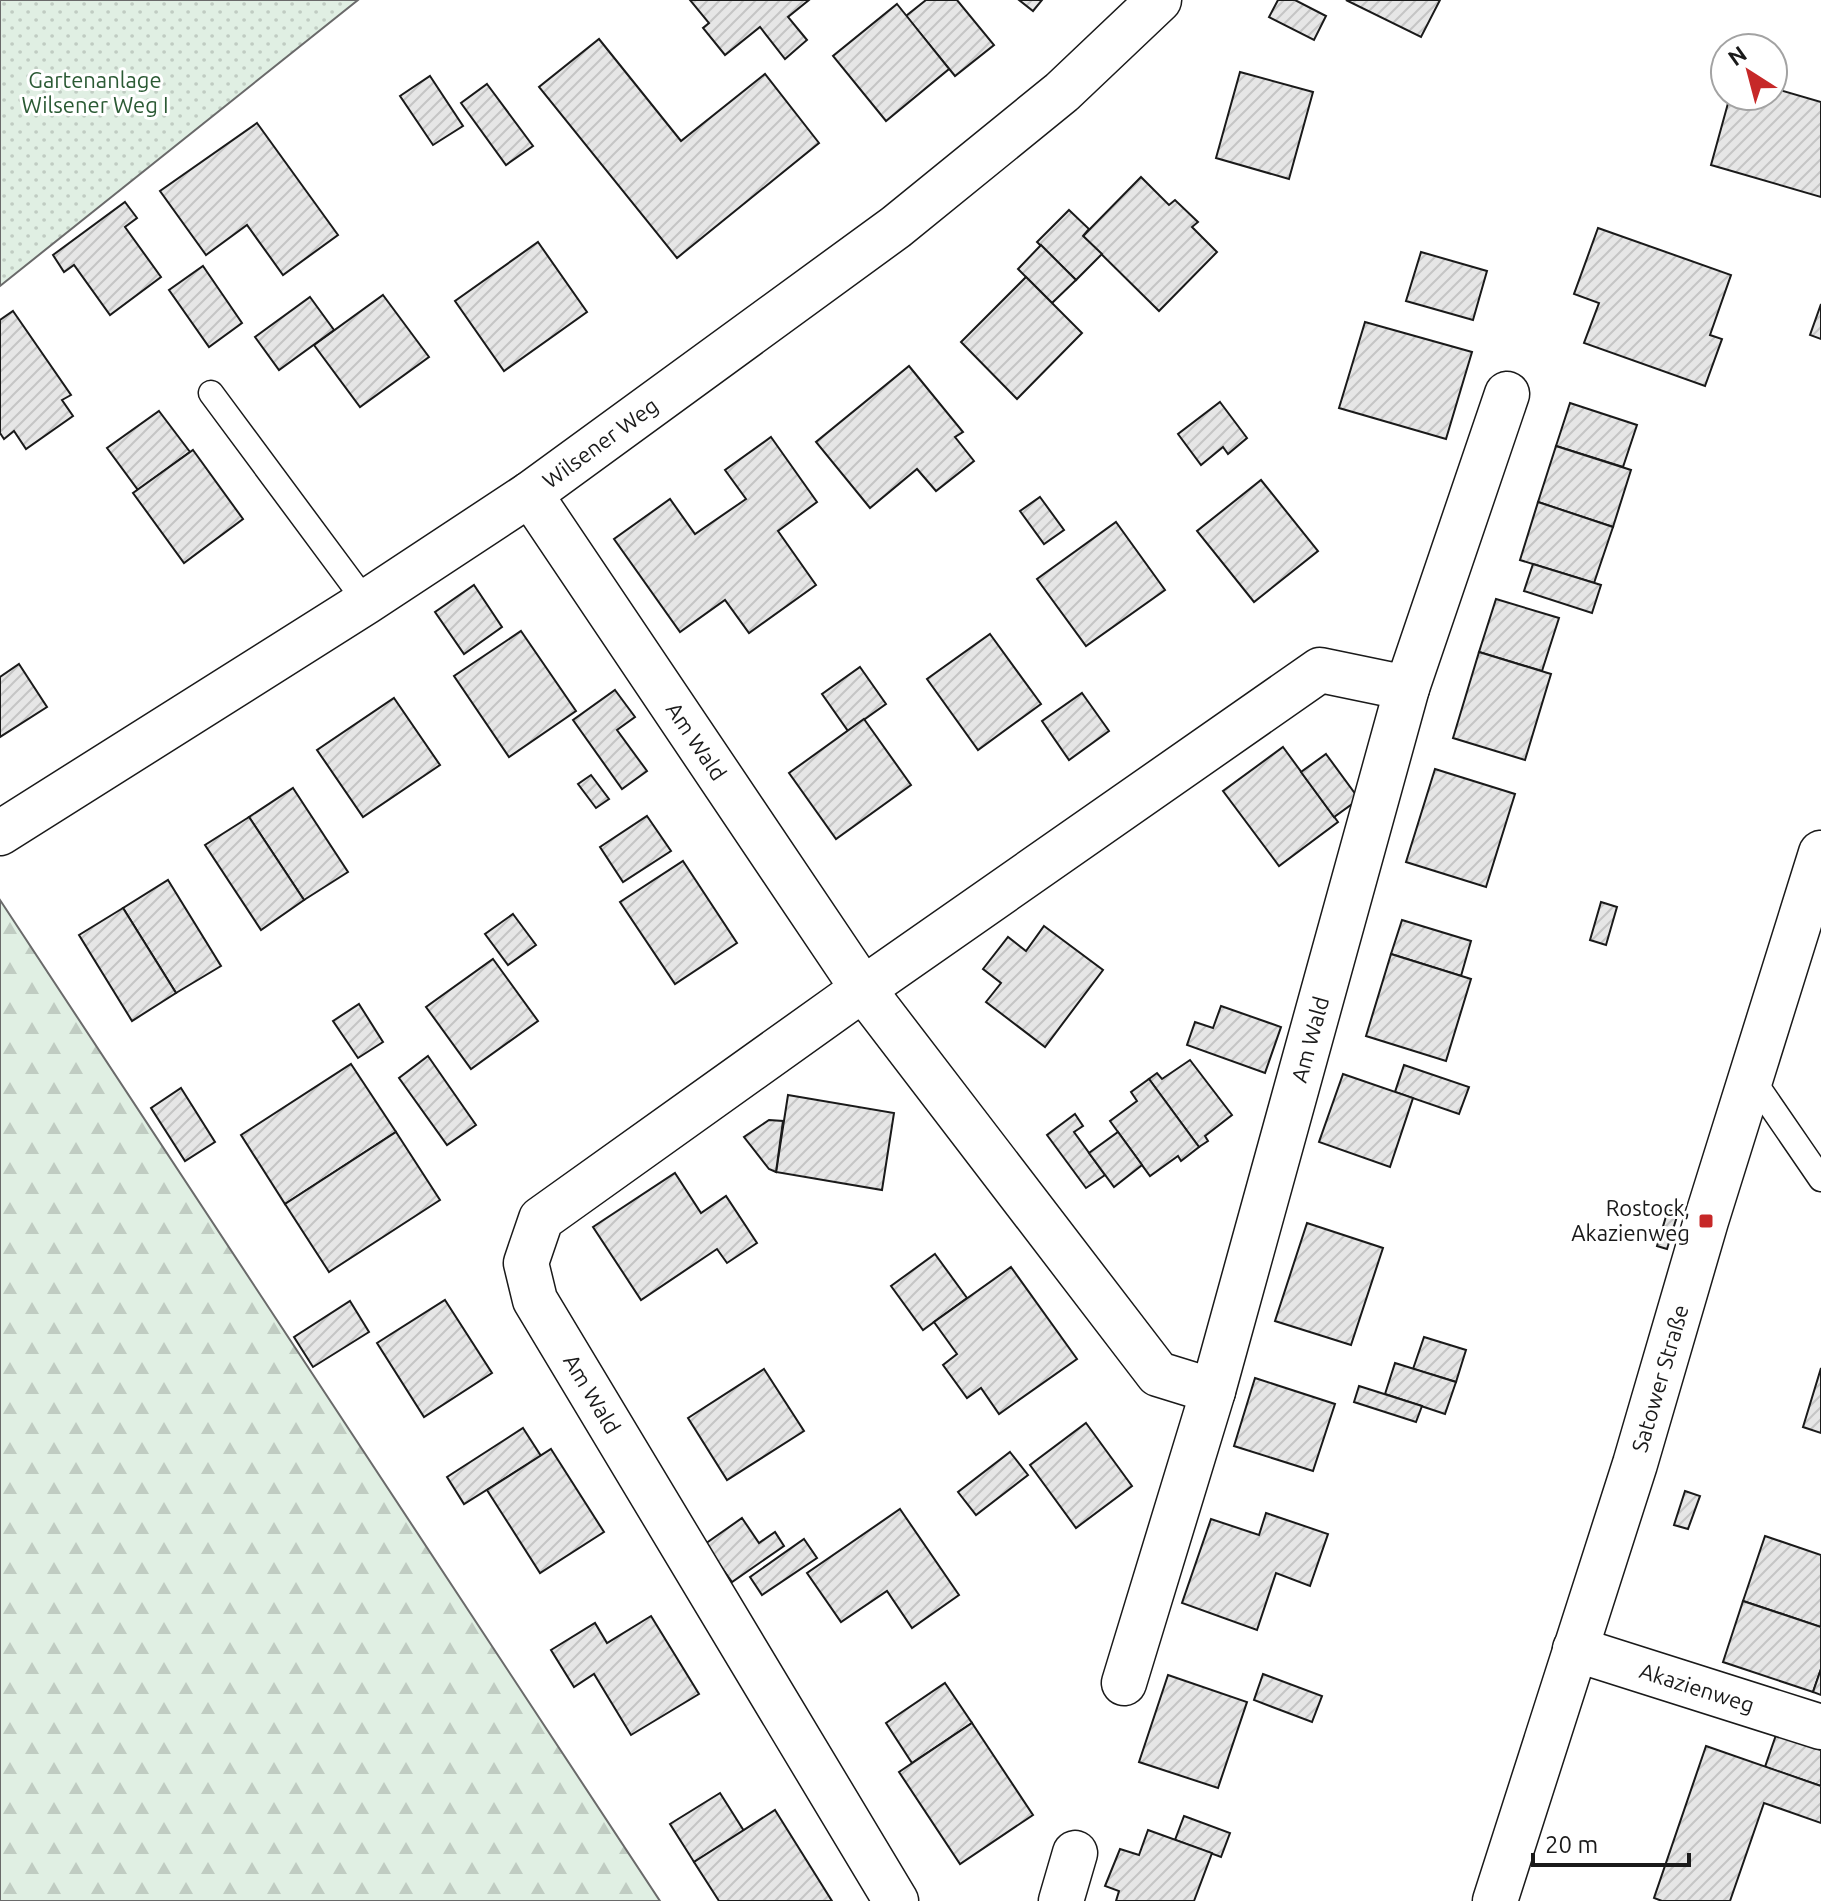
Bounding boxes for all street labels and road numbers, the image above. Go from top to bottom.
street label: Wilsener Weg [537,392,662,493]
street label: Am Wald [662,697,732,785]
street label: Am Wald [1286,993,1333,1085]
street label: Satower Straße [1626,1302,1693,1455]
street label: Am Wald [559,1350,626,1438]
street label: Akazienweg [1637,1657,1758,1717]

